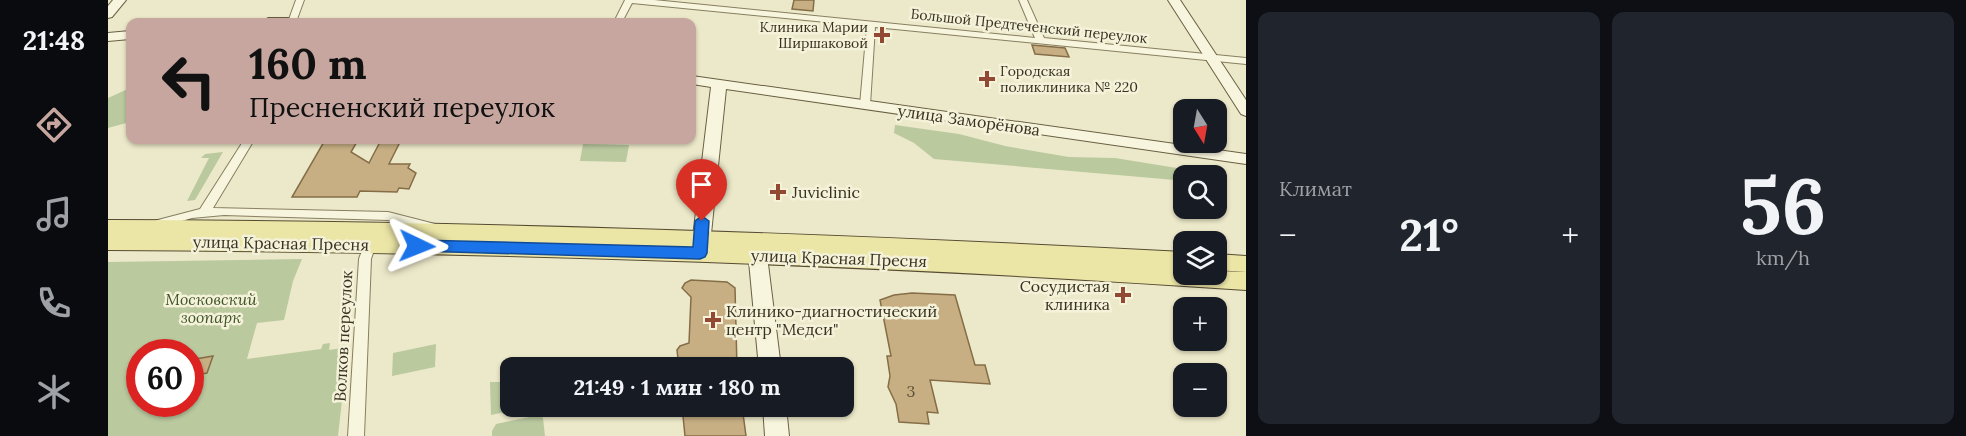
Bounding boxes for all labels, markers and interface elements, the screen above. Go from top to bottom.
street label: Большой Предтеченский переулок [910,5,1149,47]
place label: Клиника Марии Ширшаковой [759,18,868,52]
text: 21:48 [23,23,85,57]
marker: Клиника Марии Ширшаковой [873,26,891,44]
text: 160 m [249,37,367,91]
icon: left [150,42,228,120]
place label: Городская поликлиника № 220 [1000,62,1138,96]
marker: Городская поликлиника № 220 [978,70,996,88]
text: Пресненский переулок [249,90,555,124]
north arrow [1173,99,1227,153]
map controls [1173,99,1227,417]
street label: улица Заморёнова [897,100,1041,140]
icon: directions [33,104,75,146]
text: 56 [1740,156,1826,255]
pin [676,159,727,221]
button: search [1173,165,1227,219]
icon: arrive [685,168,718,201]
text: Климат [1279,176,1352,201]
place label: Juviclinic [791,182,860,202]
marker: Juviclinic [769,183,787,201]
icon: music [33,193,75,235]
text: 21° [1399,206,1459,263]
position arrow [385,214,449,278]
text: − [1279,214,1297,256]
text: + [1561,214,1579,256]
street label: улица Красная Пресня [193,231,369,255]
button: layers [1173,231,1227,285]
street label: улица Красная Пресня [751,245,927,271]
text: km/h [1756,245,1810,270]
street label: Волков переулок [330,269,356,402]
place label: Сосудистая клиника [1020,276,1110,314]
icon: phone [33,282,75,324]
marker: Сосудистая клиника [1114,286,1132,304]
park label: Московский зоопарк [165,289,257,327]
button: + [1173,297,1227,351]
place label: Клинико-диагностический центр "Медси" [726,301,937,339]
marker: Клинико-диагностический центр "Медси" [704,311,722,329]
speed limit sign: 60 [126,339,204,417]
button: − [1173,363,1227,417]
icon: climate [33,371,75,413]
text: 21:49 · 1 мин · 180 m [574,373,780,401]
house number: 3 [907,381,916,401]

